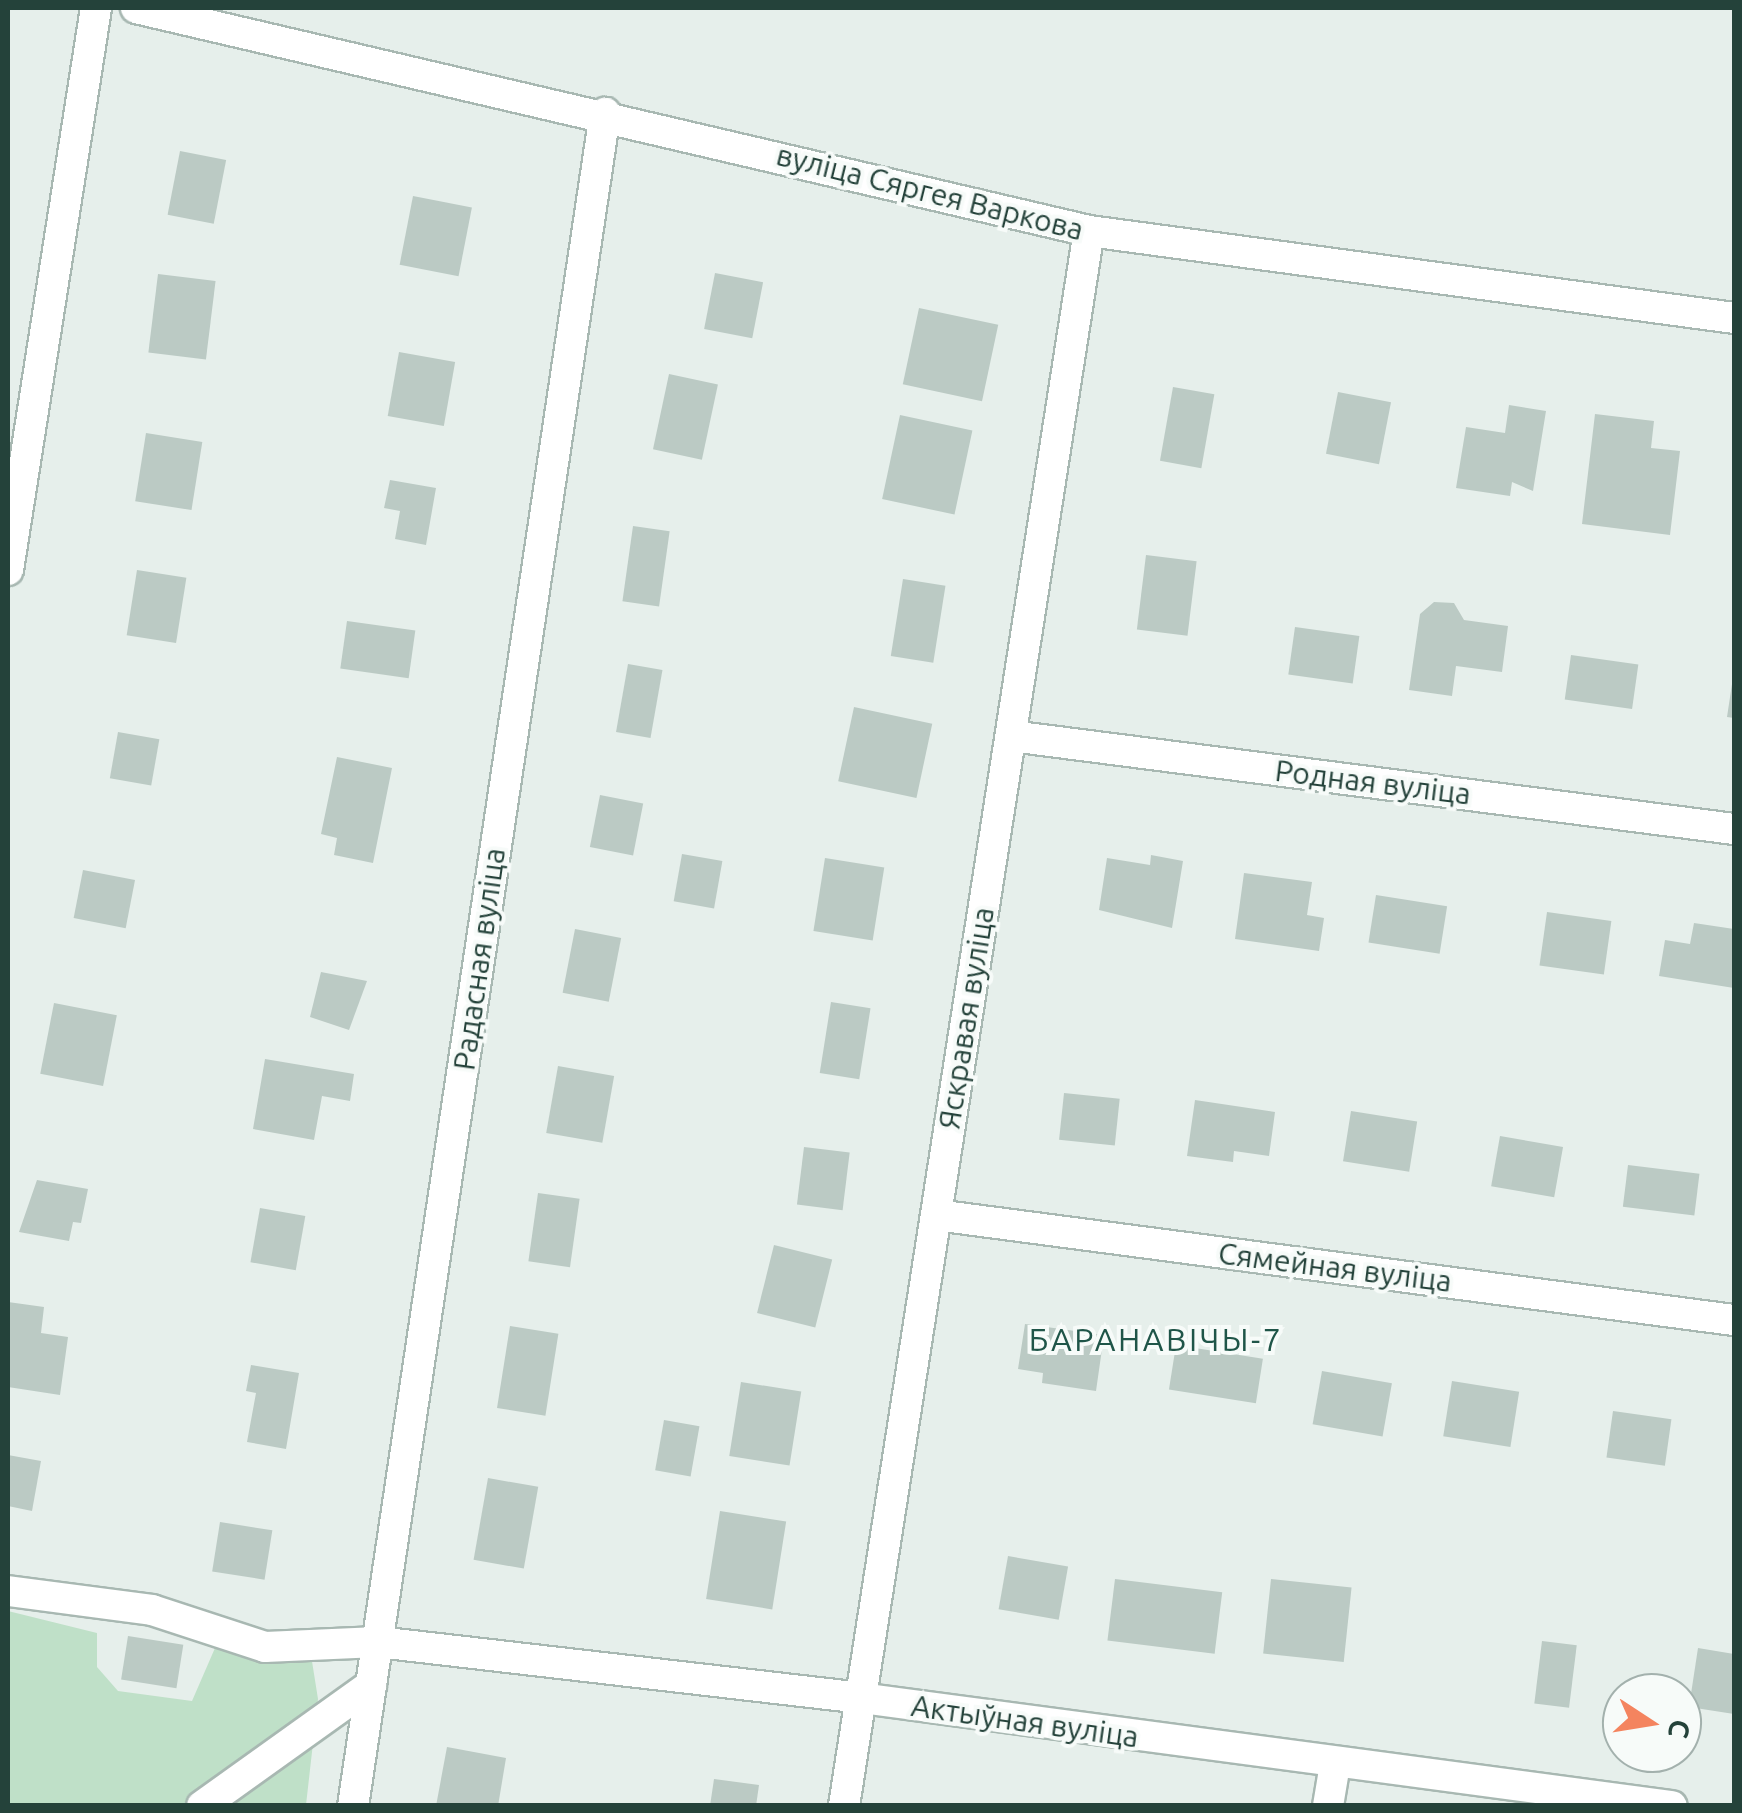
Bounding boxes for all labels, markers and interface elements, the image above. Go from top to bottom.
street label: вуліца Сяргея Варкова [773,136,1087,248]
street label: Родная вуліца [1273,752,1473,812]
street label: Радасная вуліца [446,845,512,1073]
street label: Яскравая вуліца [931,904,1001,1132]
street label: Сямейная вуліца [1216,1235,1454,1299]
district label: БАРАНАВІЧЫ-7 [1029,1320,1283,1358]
north arrow [1602,1673,1702,1773]
street label: Актыўная вуліца [909,1687,1141,1755]
text: С [1663,1717,1697,1741]

